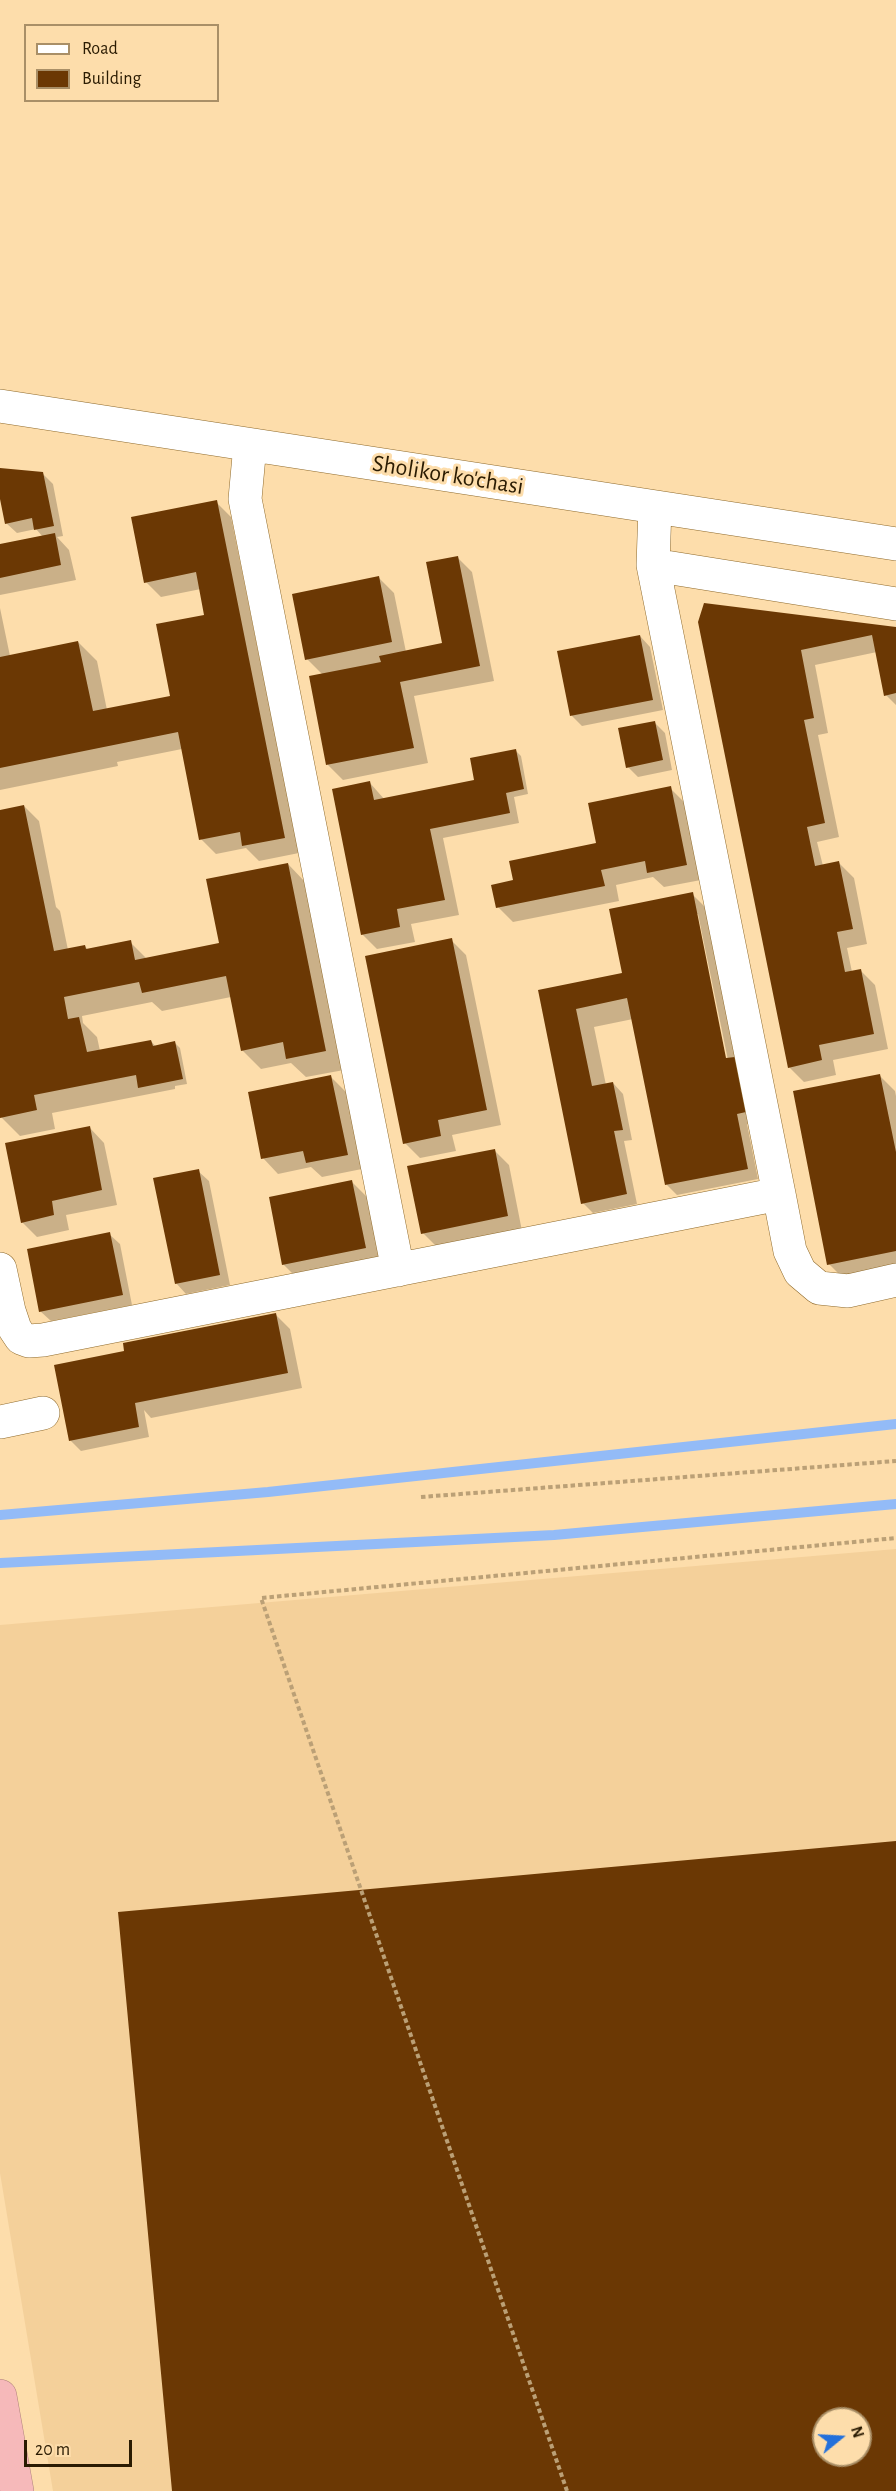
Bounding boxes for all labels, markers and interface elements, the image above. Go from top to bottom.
legend [24,24,219,102]
text: Road [82,40,118,58]
text: Building [82,70,141,88]
street label: Sholikor ko'chasi [370,449,526,501]
north arrow [812,2407,872,2467]
text: N [848,2424,867,2440]
scale bar [27,2428,135,2466]
text: 20 m [35,2441,70,2459]

